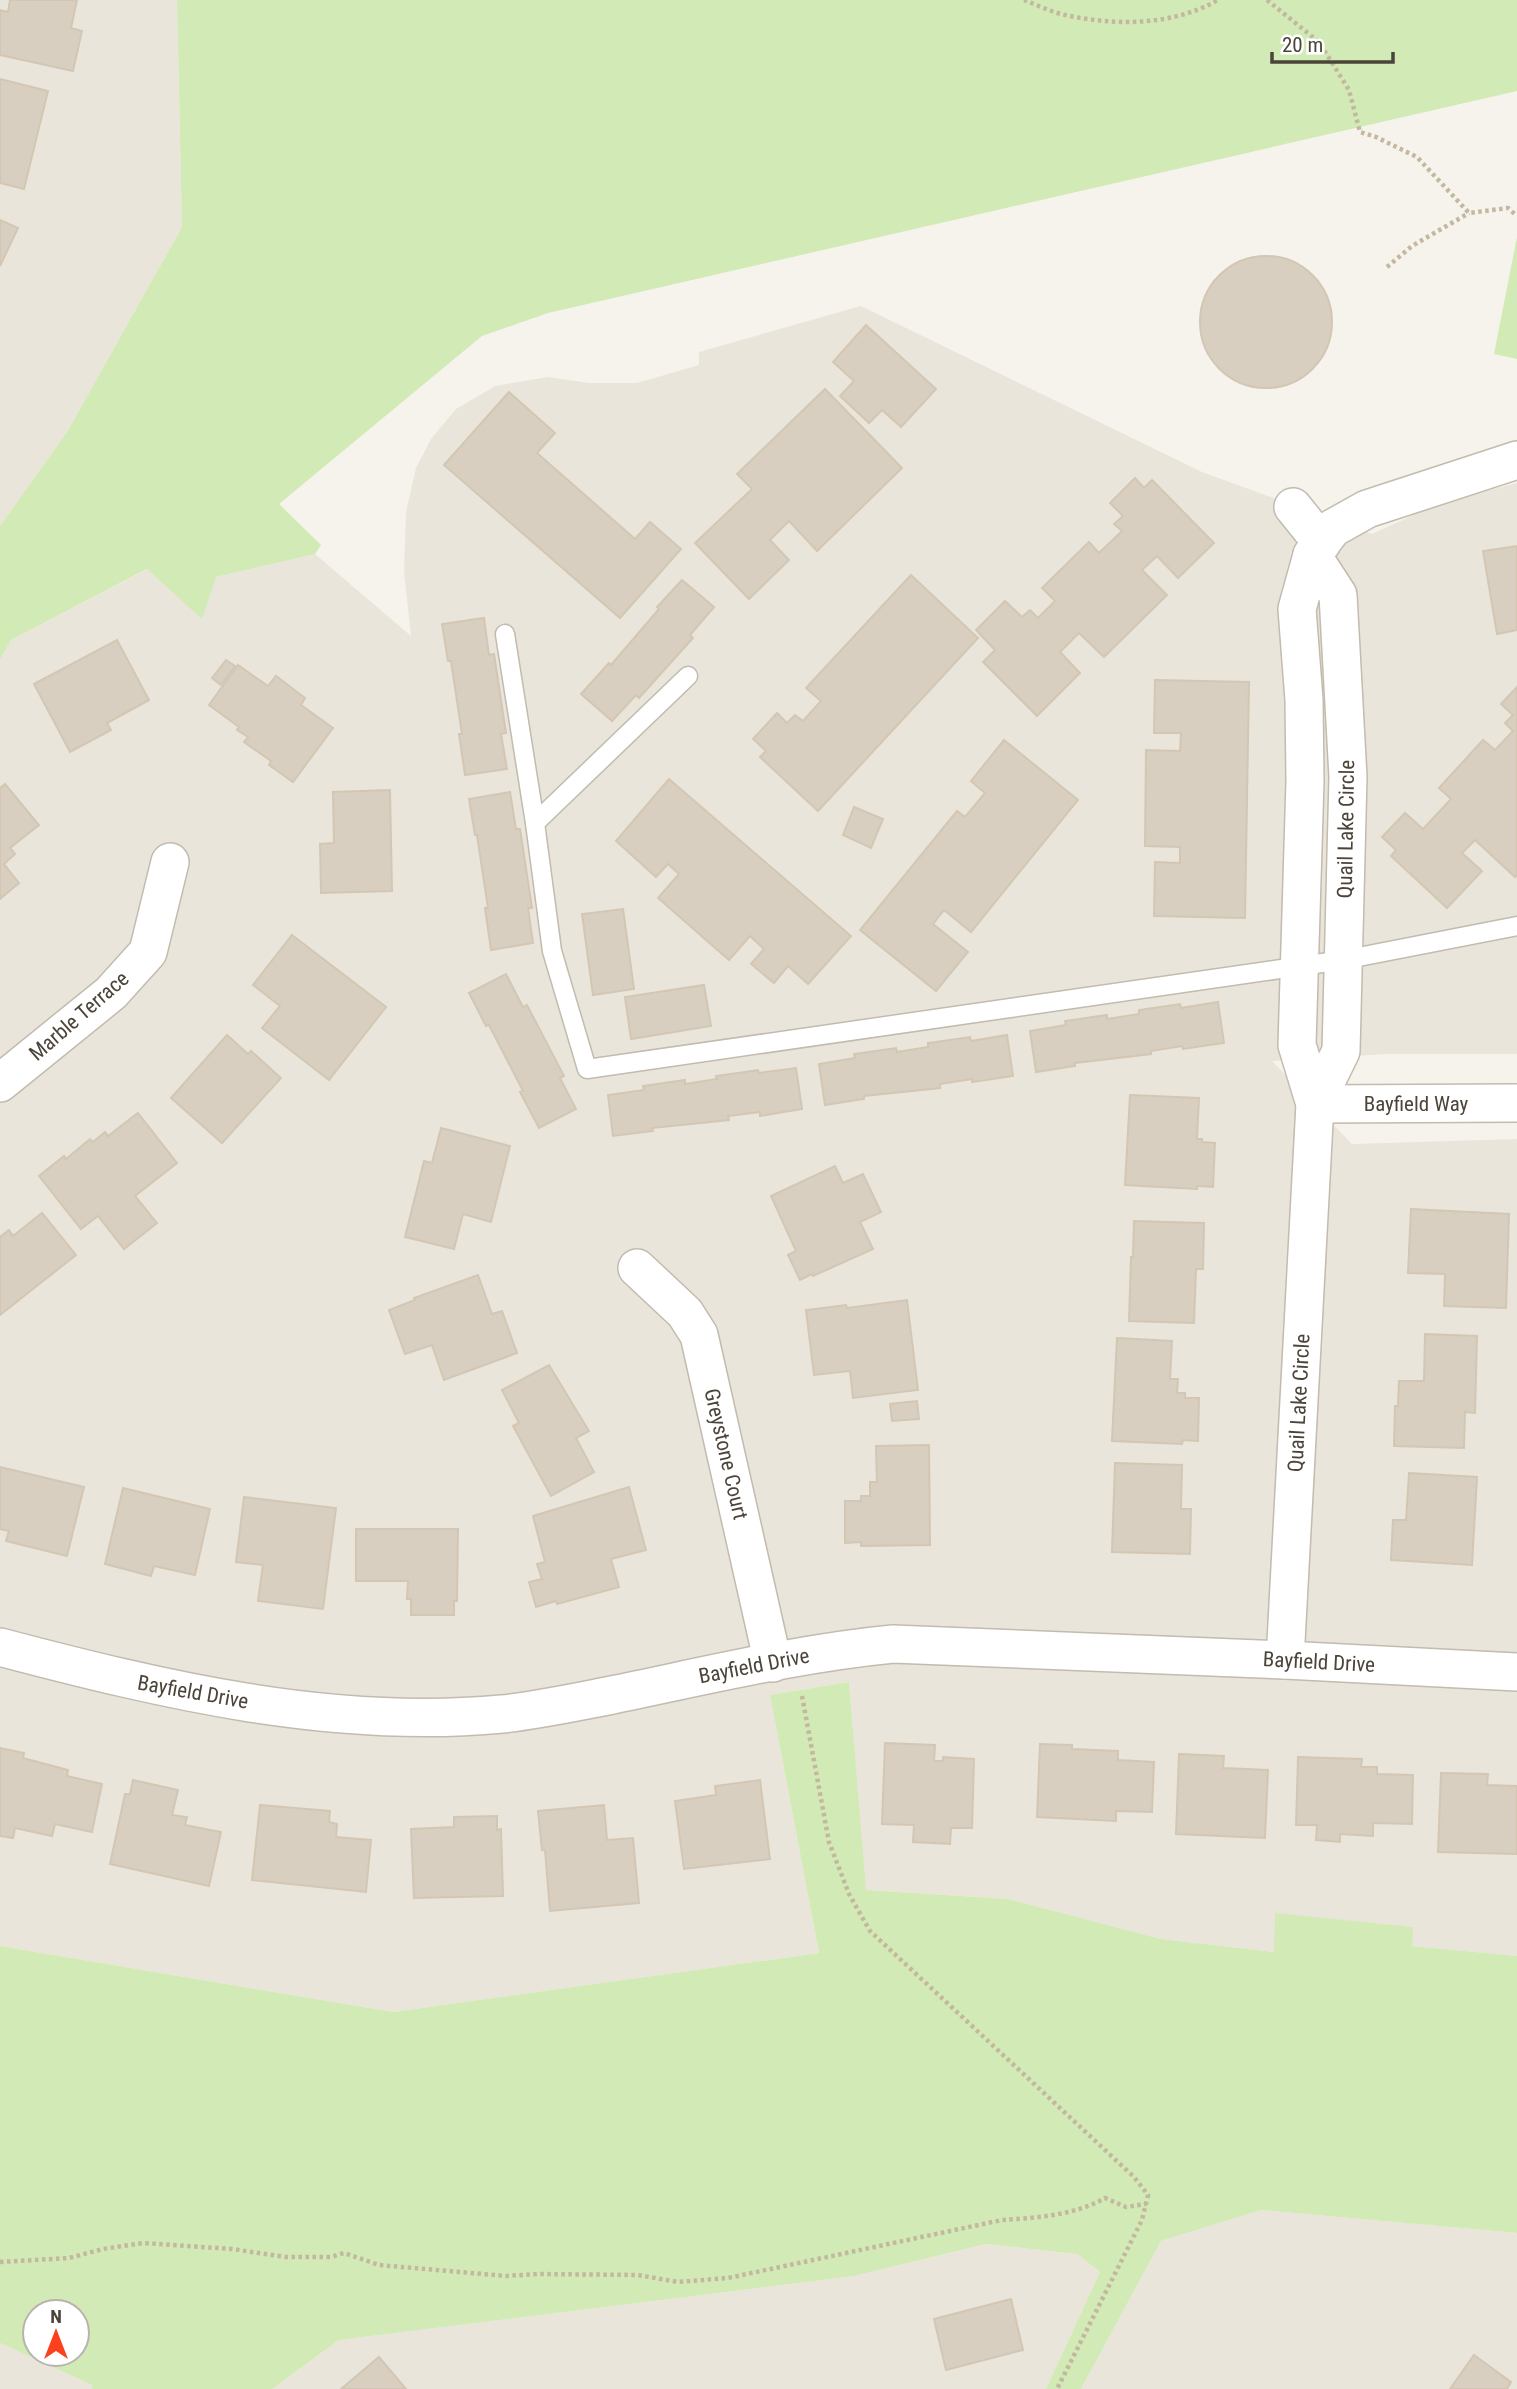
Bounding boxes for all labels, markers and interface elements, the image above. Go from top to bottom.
scale bar [1272,21,1393,65]
text: 20 m [1282,33,1323,57]
street label: Quail Lake Circle [1333,759,1359,898]
street label: Marble Terrace [25,966,134,1066]
street label: Bayfield Way [1364,1092,1469,1116]
street label: Quail Lake Circle [1283,1333,1315,1473]
street label: Greystone Court [699,1386,753,1522]
street label: Bayfield Drive [697,1643,812,1688]
street label: Bayfield Drive [1262,1647,1376,1677]
street label: Bayfield Drive [136,1670,250,1714]
north arrow [21,2298,91,2368]
text: N [50,2305,62,2328]

